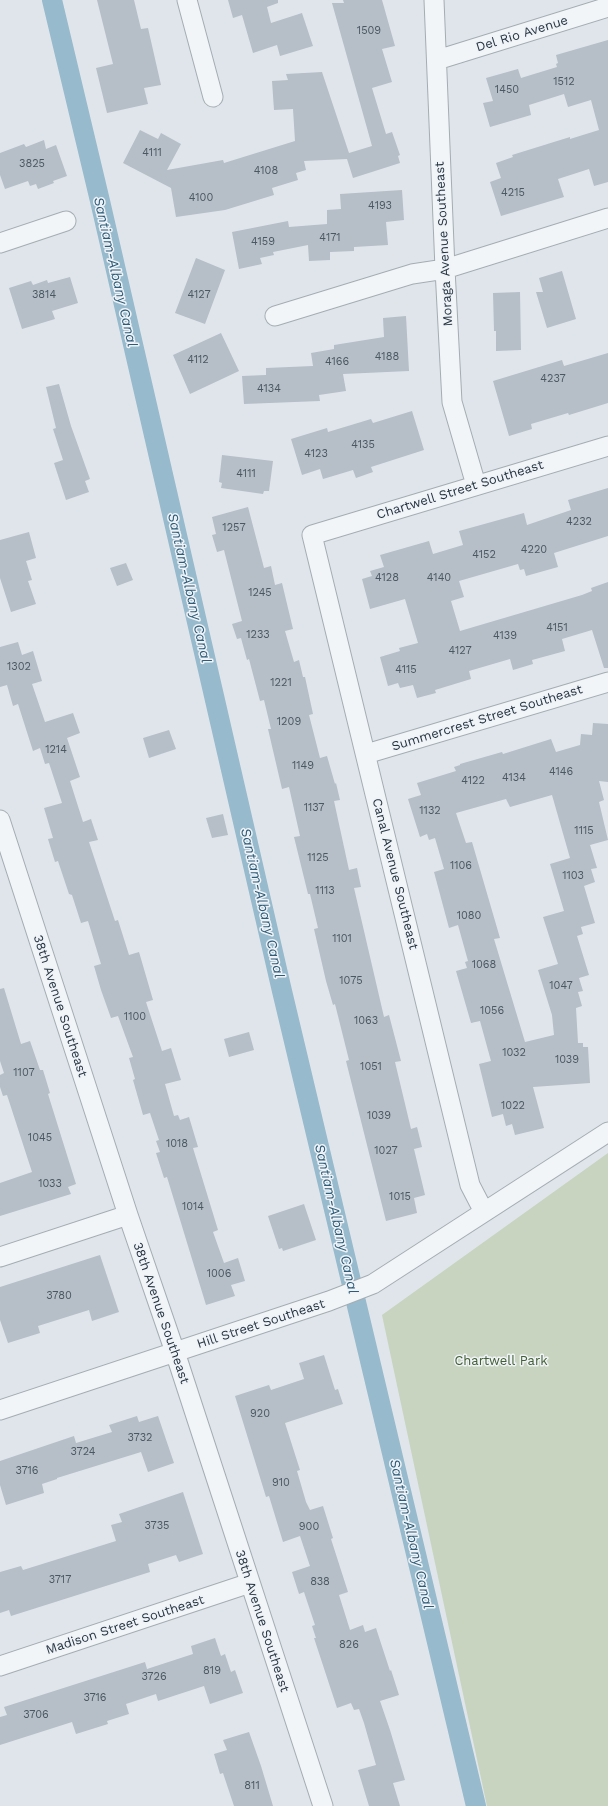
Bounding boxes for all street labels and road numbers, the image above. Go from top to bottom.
street label: Del Rio Avenue [474,13,570,55]
street label: Moraga Avenue Southeast [432,161,456,327]
street label: Chartwell Street Southeast [375,457,545,523]
street label: Summercrest Street Southeast [390,682,584,754]
street label: Canal Avenue Southeast [369,797,421,951]
street label: 38th Avenue Southeast [30,933,90,1079]
street label: 38th Avenue Southeast [129,1240,193,1386]
street label: Hill Street Southeast [195,1296,327,1352]
street label: 38th Avenue Southeast [232,1548,292,1694]
street label: Madison Street Southeast [44,1592,206,1658]

